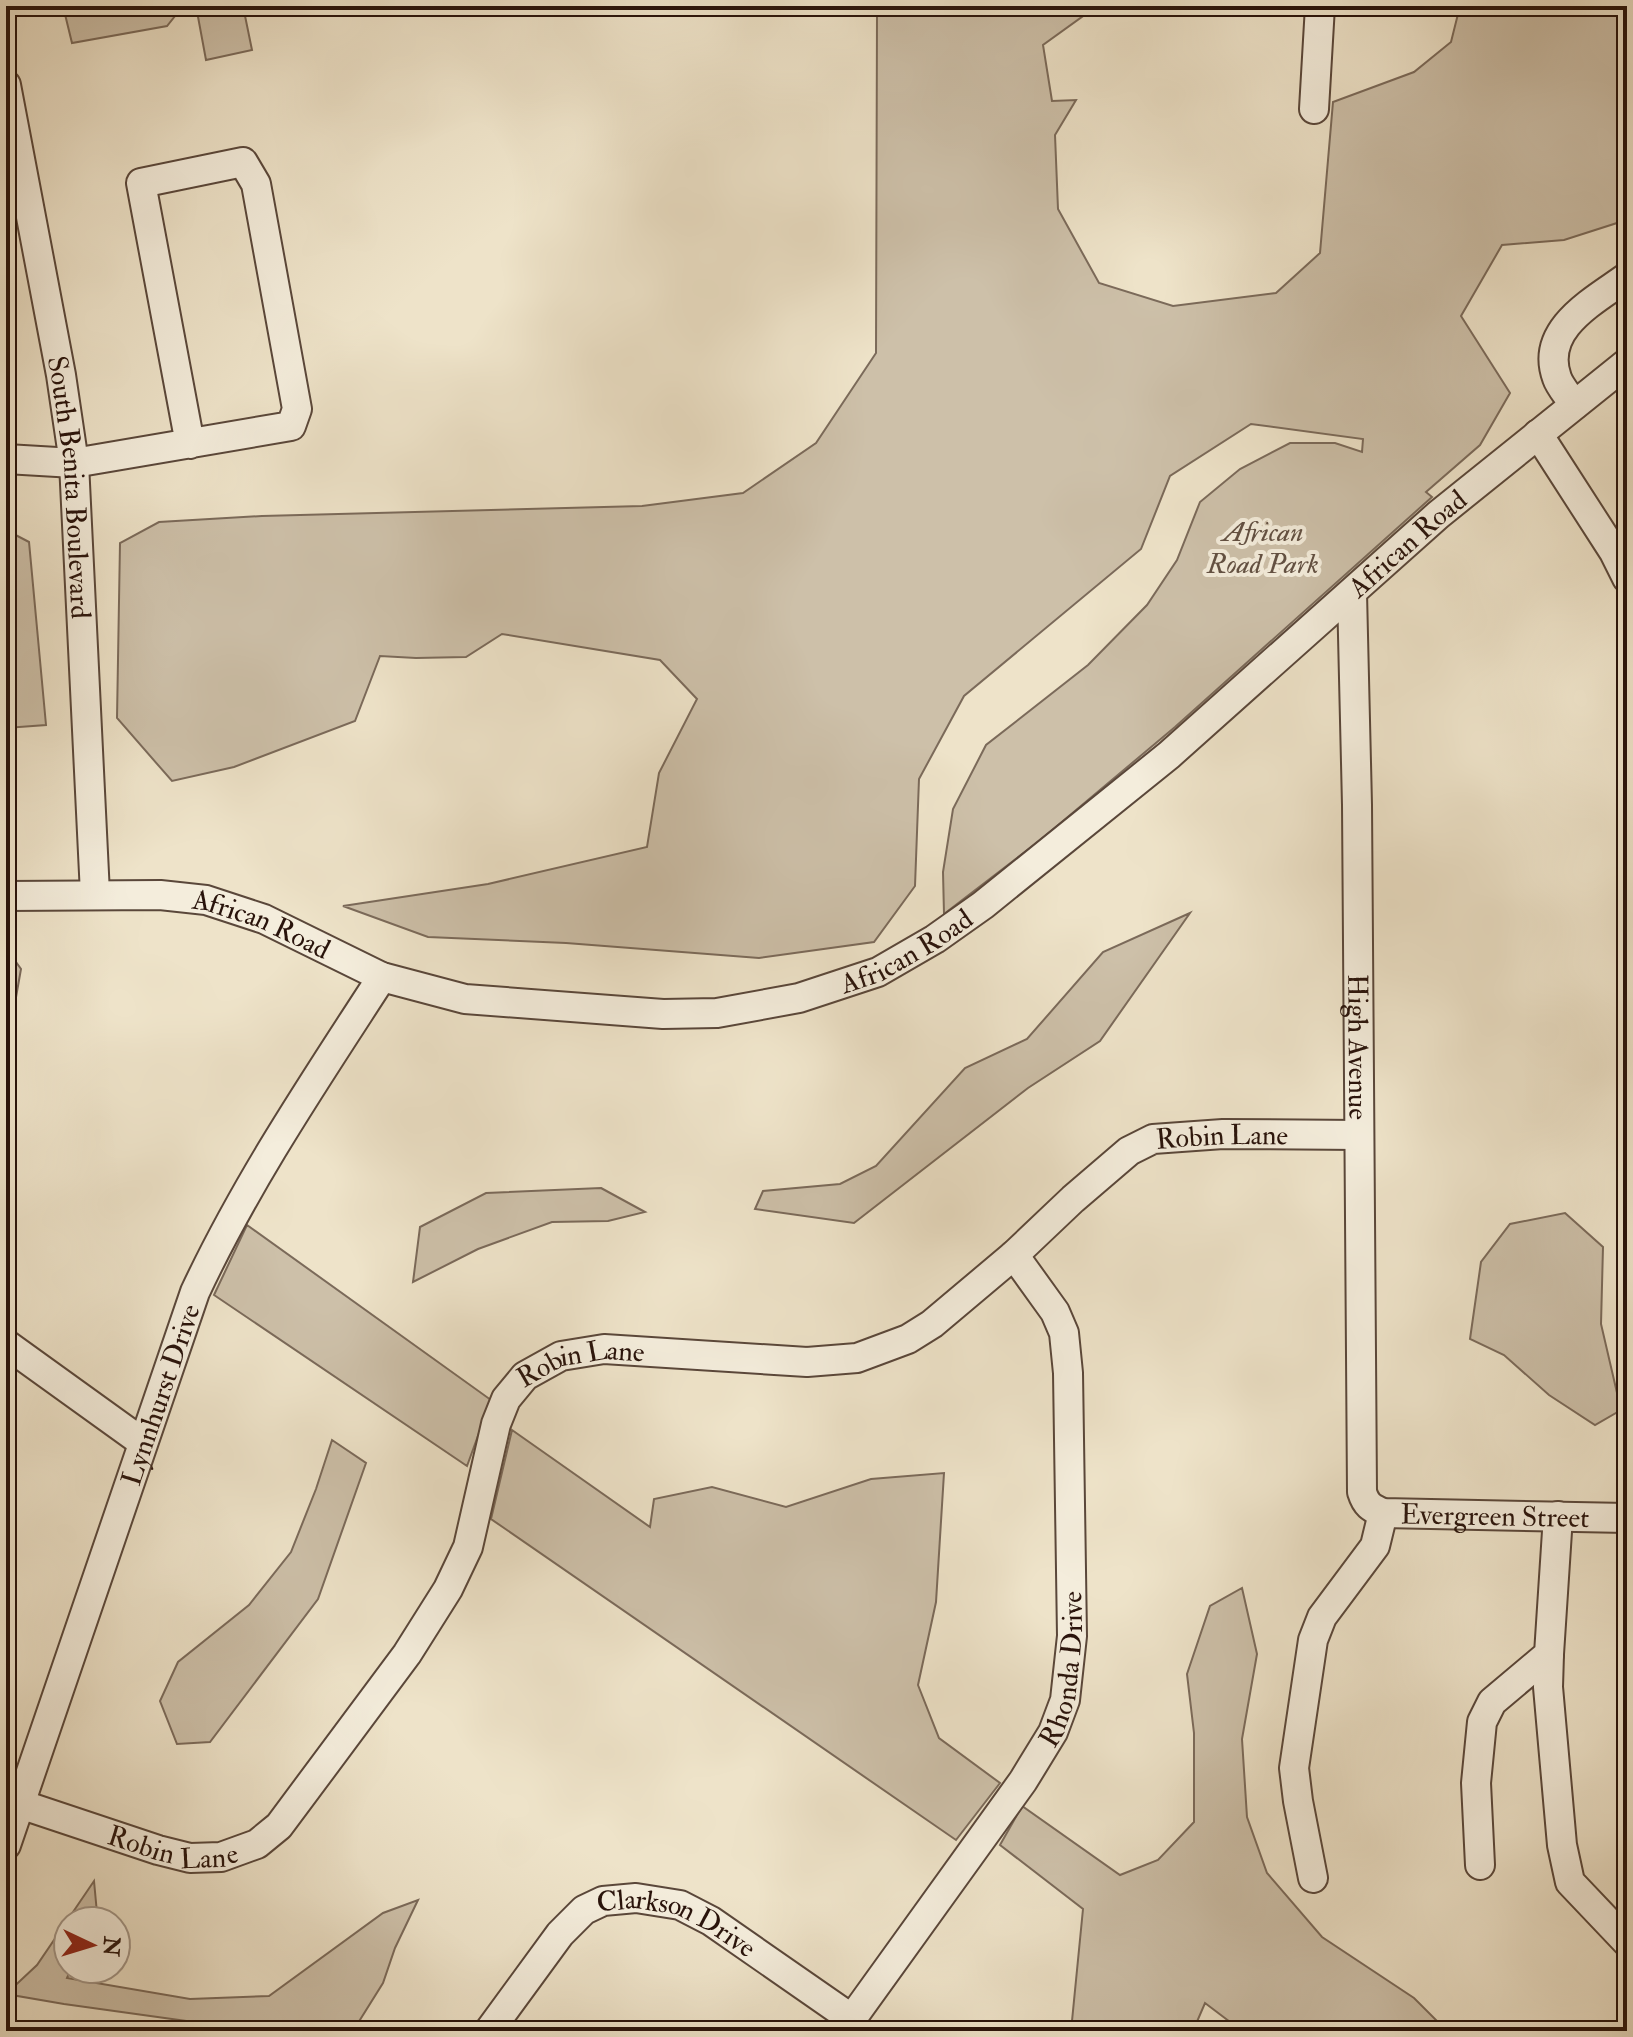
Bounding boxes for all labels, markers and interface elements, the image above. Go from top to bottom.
street label: South Benita Boulevard [39,353,98,620]
street label: African Road [1341,483,1474,606]
park label: African Road Park [1206,515,1319,582]
street label: African Road [190,883,336,968]
street label: African Road [835,902,980,1003]
street label: High Avenue [1339,974,1375,1120]
street label: Robin Lane [1155,1118,1289,1158]
street label: Lynnhurst Drive [114,1299,209,1490]
street label: Robin Lane [511,1333,646,1396]
street label: Evergreen Street [1400,1497,1590,1536]
street label: Rhonda Drive [1032,1591,1091,1754]
street label: Robin Lane [103,1818,244,1877]
street label: Clarkson Drive [595,1882,763,1966]
north arrow [52,1905,132,1985]
text: N [96,1935,126,1957]

